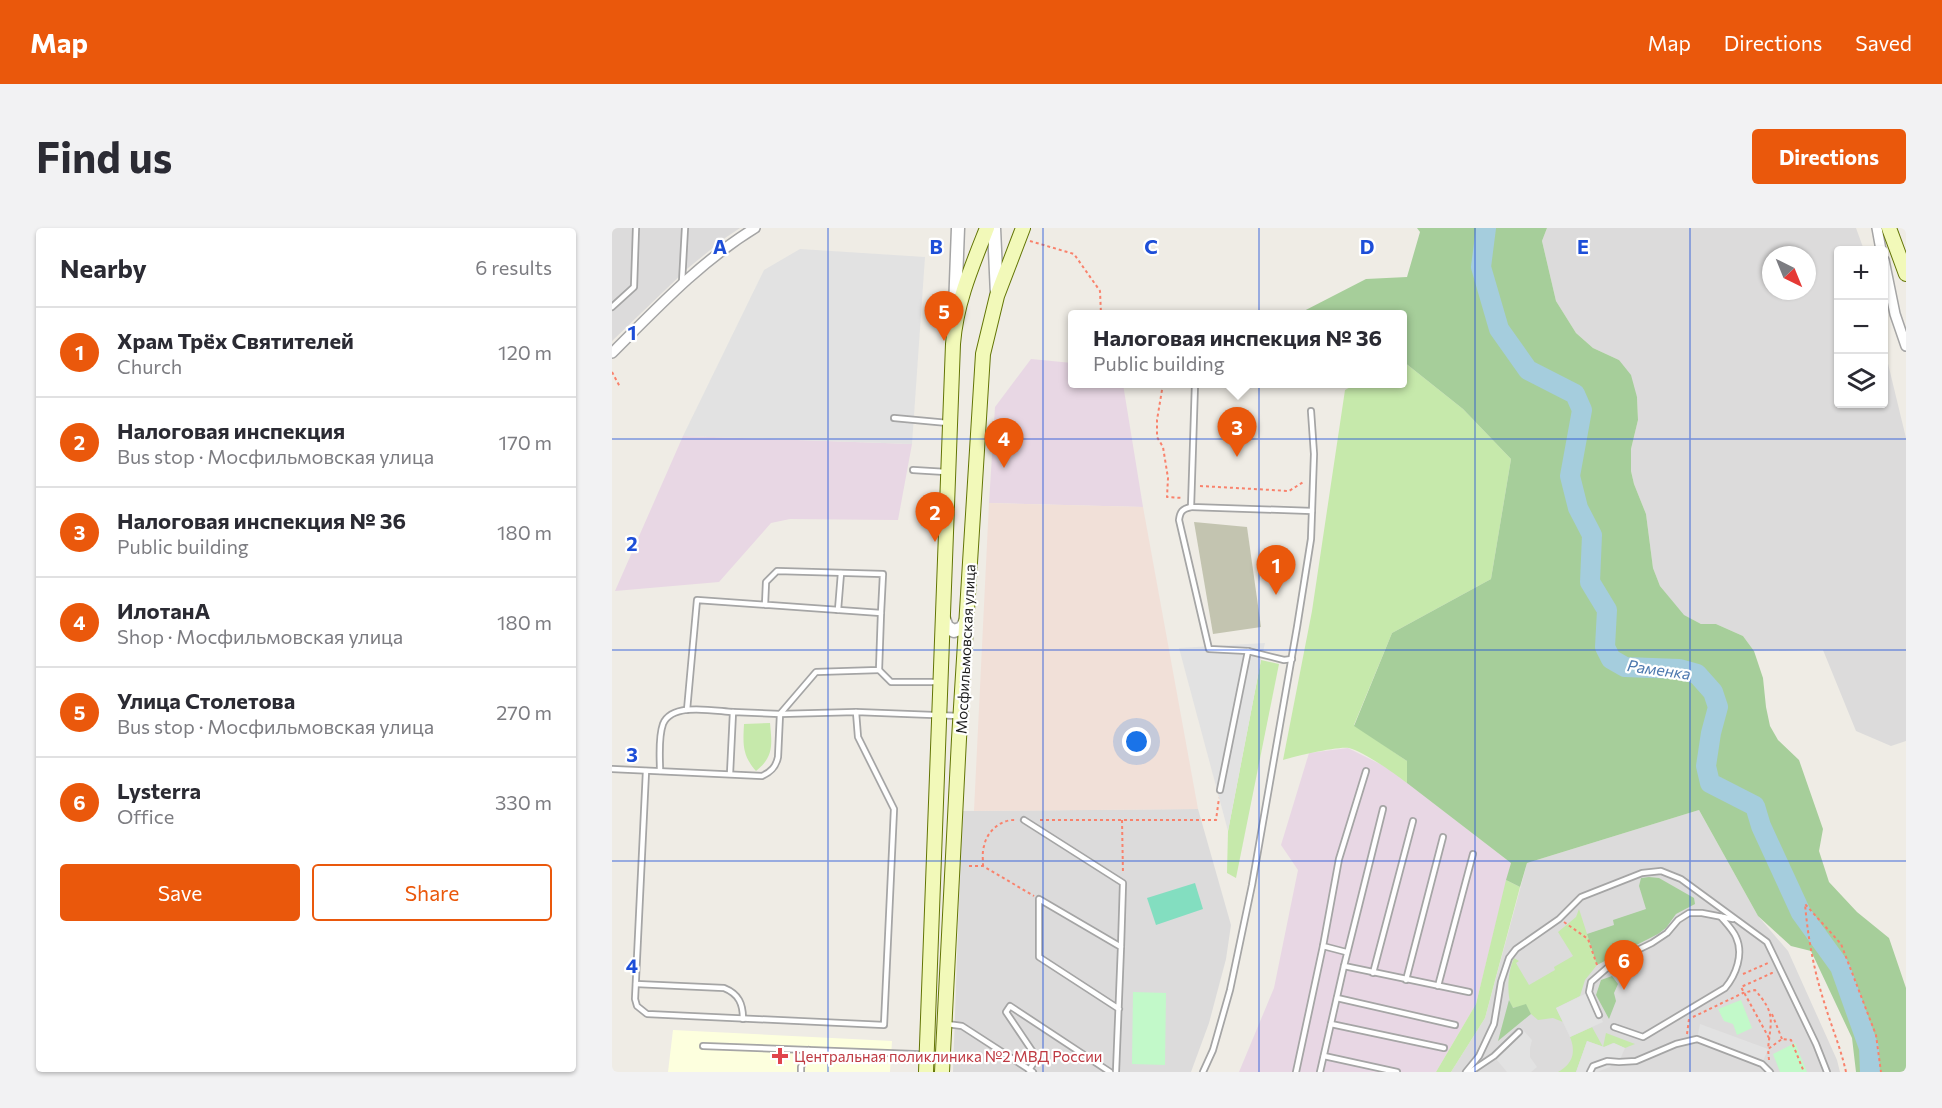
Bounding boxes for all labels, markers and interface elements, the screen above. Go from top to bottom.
text: Map [30,25,88,59]
text: Map [1648,30,1691,55]
text: Directions [1724,30,1822,55]
text: Saved [1855,30,1912,55]
button: Directions [1752,129,1906,184]
text: Find us [36,130,172,182]
text: A [713,234,727,258]
text: B [929,234,943,258]
text: C [1144,234,1158,258]
text: D [1360,234,1374,258]
text: E [1577,234,1589,258]
north arrow [1762,246,1816,300]
map controls [1834,246,1888,408]
button: + [1834,246,1888,300]
text: Nearby [60,252,147,283]
text: 6 results [475,255,552,279]
pin: 5 [924,291,964,341]
button: − [1834,300,1888,354]
popup [1068,310,1407,388]
text: 1 [627,320,637,344]
text: Налоговая инспекция № 36 [1093,324,1382,351]
text: Храм Трёх Святителей [117,327,354,354]
text: 1 [75,340,84,364]
text: 120 m [498,340,552,364]
text: Public building [1093,351,1225,375]
text: Church [117,354,182,378]
button: layers [1834,354,1888,408]
pin: 3 [1218,408,1256,457]
text: Налоговая инспекция [117,417,345,444]
pin: 4 [984,418,1024,468]
text: 2 [74,430,85,454]
text: 170 m [499,430,552,454]
text: Bus stop · Мосфильмовская улица [117,444,434,468]
pin: 2 [916,492,954,542]
text: Налоговая инспекция № 36 [117,507,406,534]
text: 3 [74,520,85,544]
text: 180 m [497,520,552,544]
text: 2 [626,531,638,555]
text: Public building [117,534,249,558]
pin: 1 [1256,546,1296,595]
street label: Мосфильмовская улица [952,564,978,734]
text: ИлотанА [117,597,210,624]
text: 4 [73,610,86,634]
text: 180 m [497,610,552,634]
text: Shop · Мосфильмовская улица [117,624,403,648]
water label: Раменка [1626,655,1692,683]
text: Улица Столетова [117,687,295,714]
text: 5 [74,700,85,724]
text: 270 m [496,700,552,724]
text: Bus stop · Мосфильмовская улица [117,714,434,738]
your location [1122,727,1151,756]
text: 3 [626,742,638,766]
text: Lysterra [117,777,201,804]
text: 6 [73,790,86,814]
text: 330 m [495,790,552,814]
text: Office [117,804,174,828]
button: Save [60,864,300,921]
button: Share [312,864,552,921]
pin: 6 [1604,940,1644,990]
text: 4 [626,953,638,977]
marker: Центральная поликлиника №2 МВД России [771,1047,789,1065]
place label: Центральная поликлиника №2 МВД России [794,1047,1102,1065]

